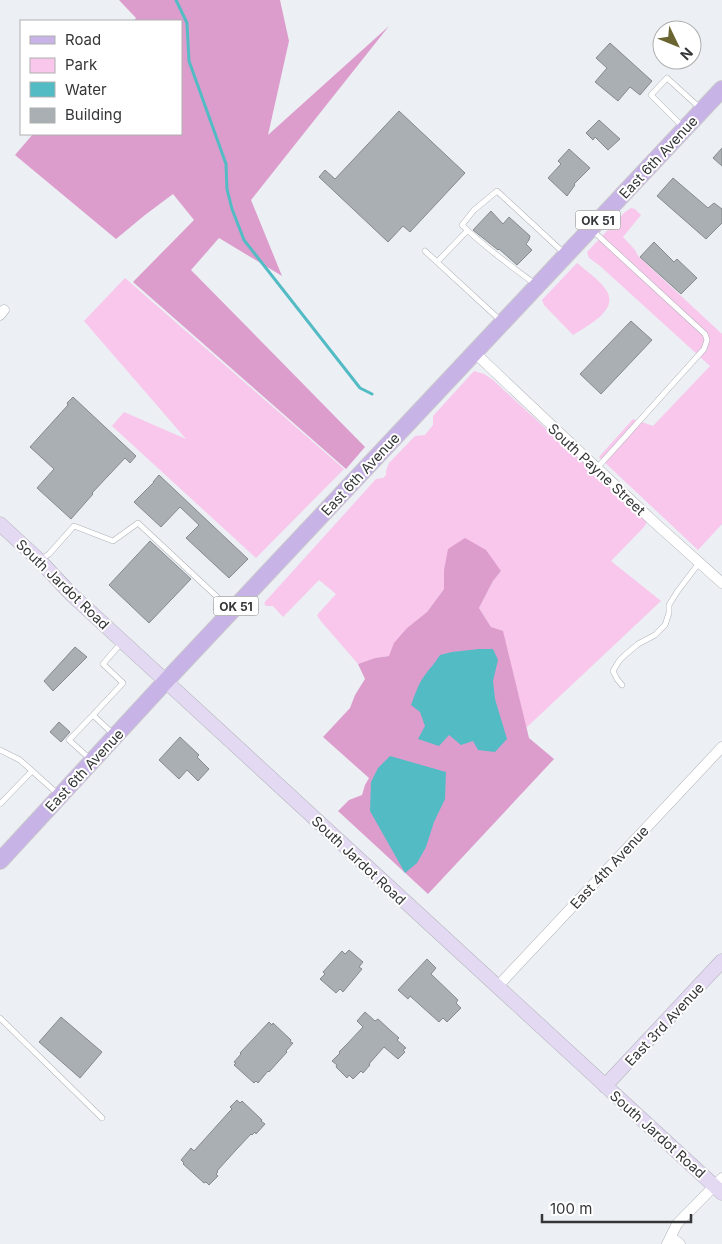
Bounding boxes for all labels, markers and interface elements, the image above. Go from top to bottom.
legend [20,20,182,135]
north arrow [652,20,702,70]
text: Road [65,30,101,49]
text: N [677,45,697,64]
text: Park [65,55,98,74]
text: Water [65,80,107,99]
text: Building [65,105,122,124]
street label: East 6th Avenue [615,112,701,202]
road number: OK 51 [576,210,620,230]
street label: South Payne Street [545,420,649,519]
street label: East 6th Avenue [317,429,403,519]
street label: South Jardot Road [13,535,113,633]
road number: OK 51 [214,596,258,616]
street label: East 6th Avenue [41,725,127,815]
street label: South Jardot Road [308,812,410,908]
street label: East 4th Avenue [566,822,652,912]
street label: East 3rd Avenue [621,979,707,1069]
street label: South Jardot Road [607,1087,709,1181]
scale bar [542,1192,691,1224]
text: 100 m [550,1199,592,1218]

